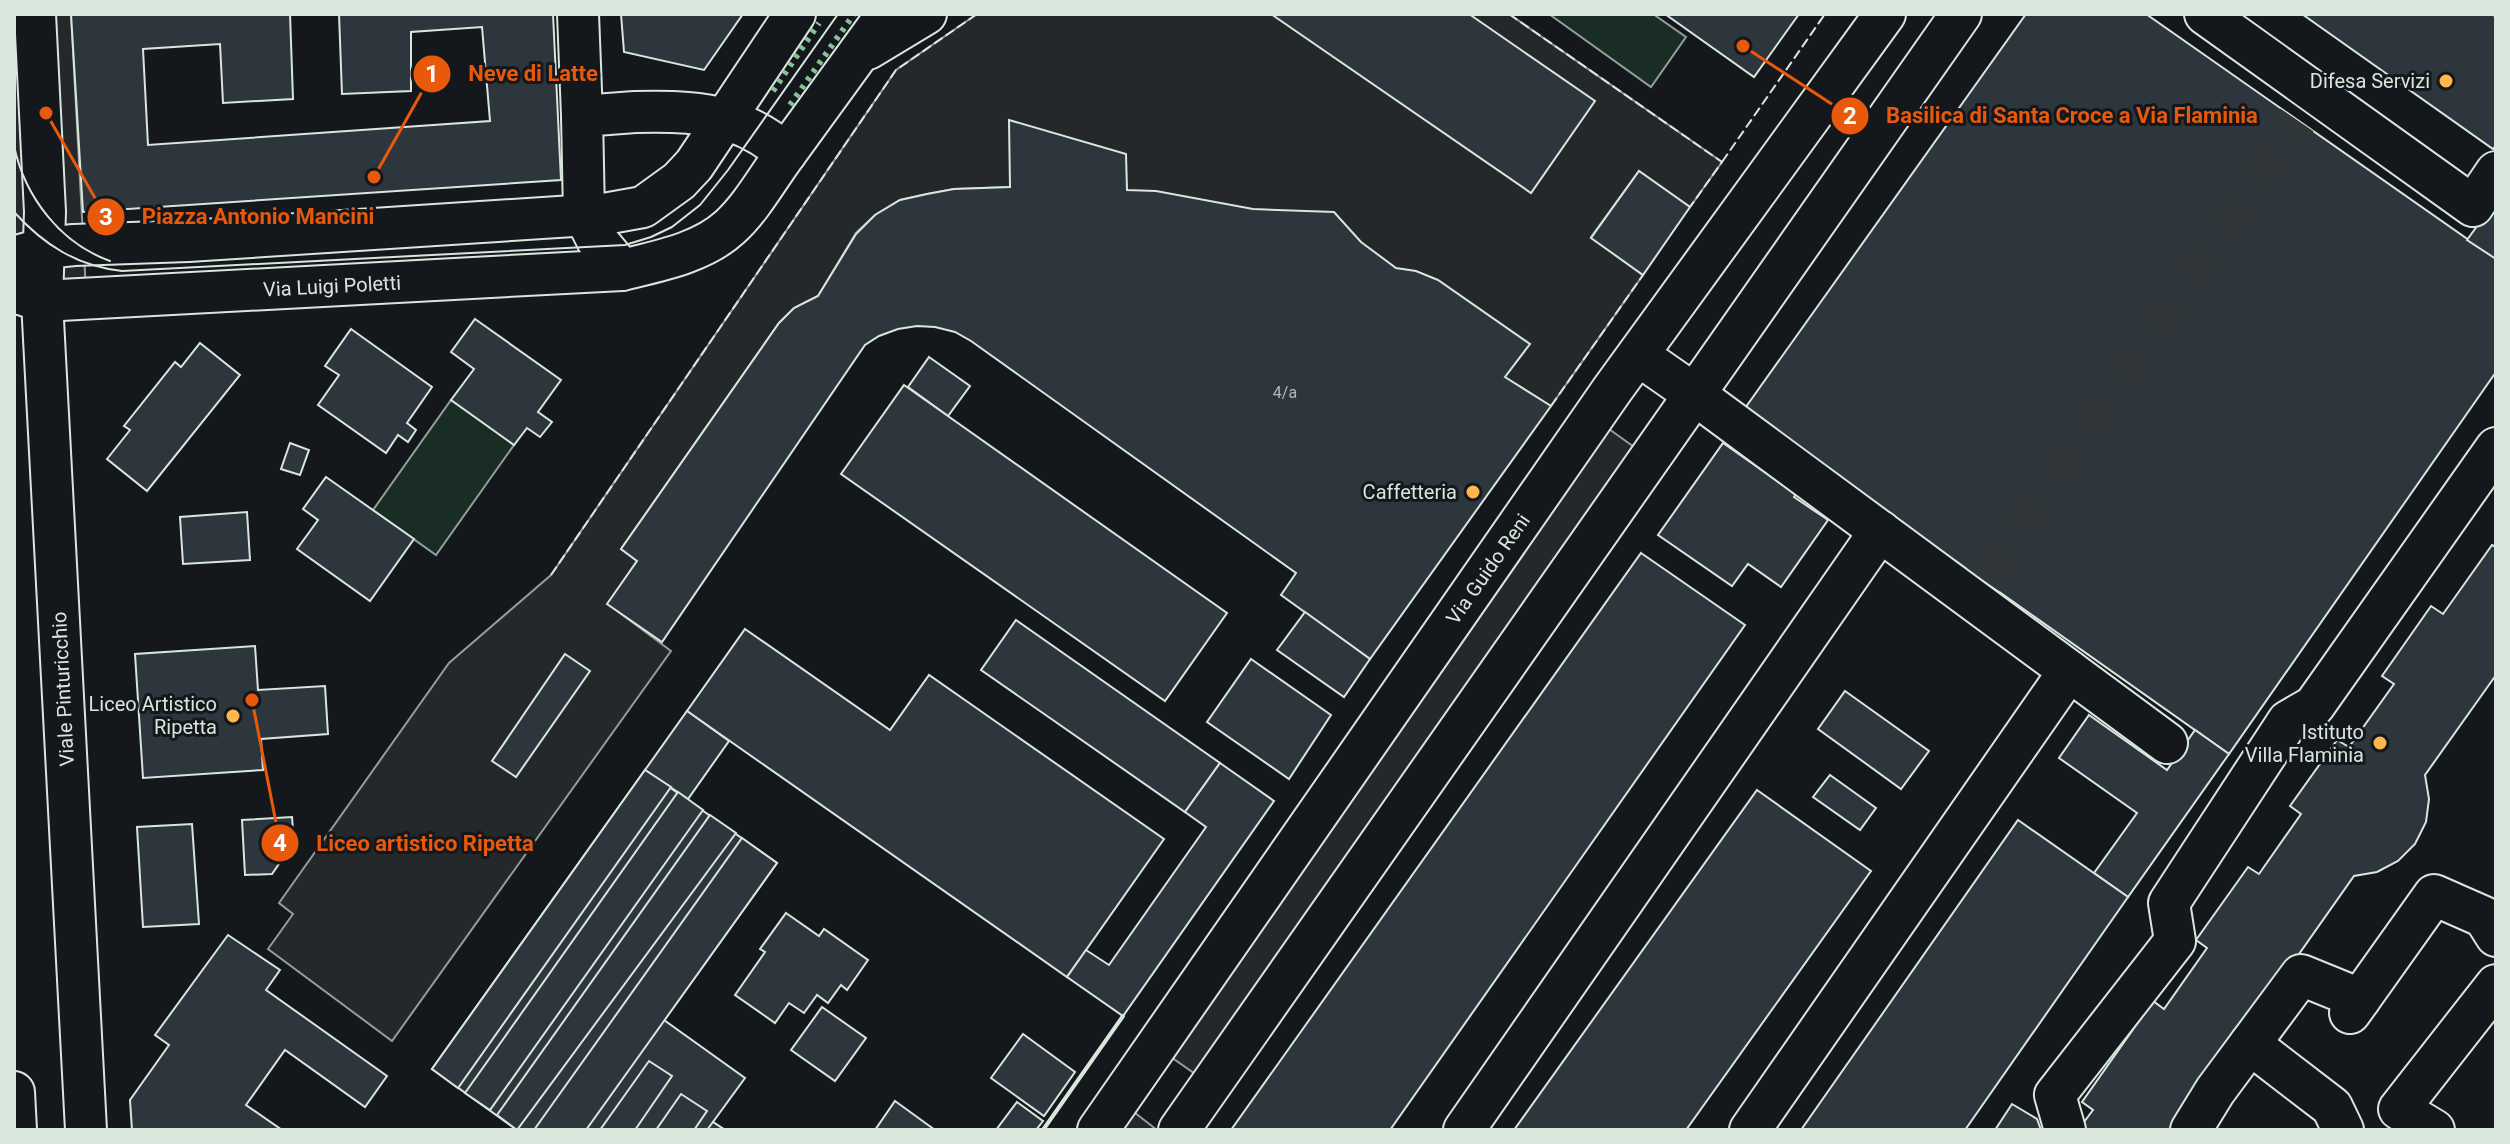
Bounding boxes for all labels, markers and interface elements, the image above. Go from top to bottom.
callout: Neve di Latte [412,51,613,97]
text: 1 [425,60,439,88]
text: Neve di Latte [468,61,598,86]
place label: Difesa Servizi [2310,69,2430,93]
marker: Difesa Servizi [2437,72,2455,90]
callout: Basilica di Santa Croce a Via Flaminia [1830,93,2274,139]
text: 2 [1843,102,1857,130]
text: Basilica di Santa Croce a Via Flaminia [1886,103,2258,128]
callout: Piazza Antonio Mancini [86,194,390,240]
text: 3 [99,203,113,231]
text: Piazza Antonio Mancini [142,204,374,229]
street label: Via Luigi Poletti [262,270,402,302]
house number: 4/a [1273,383,1297,402]
place label: Caffetteria [1363,480,1457,504]
marker: Caffetteria [1464,483,1482,501]
street label: Via Guido Reni [1441,509,1535,629]
street label: Viale Pinturicchio [47,611,79,767]
place label: Liceo Artistico Ripetta [89,692,217,739]
marker: Liceo Artistico Ripetta [224,707,242,725]
place label: Istituto Villa Flaminia [2245,720,2364,767]
marker: Istituto Villa Flaminia [2371,734,2389,752]
callout: Liceo artistico Ripetta [260,820,549,866]
text: 4 [273,829,287,857]
text: Liceo artistico Ripetta [316,831,534,856]

